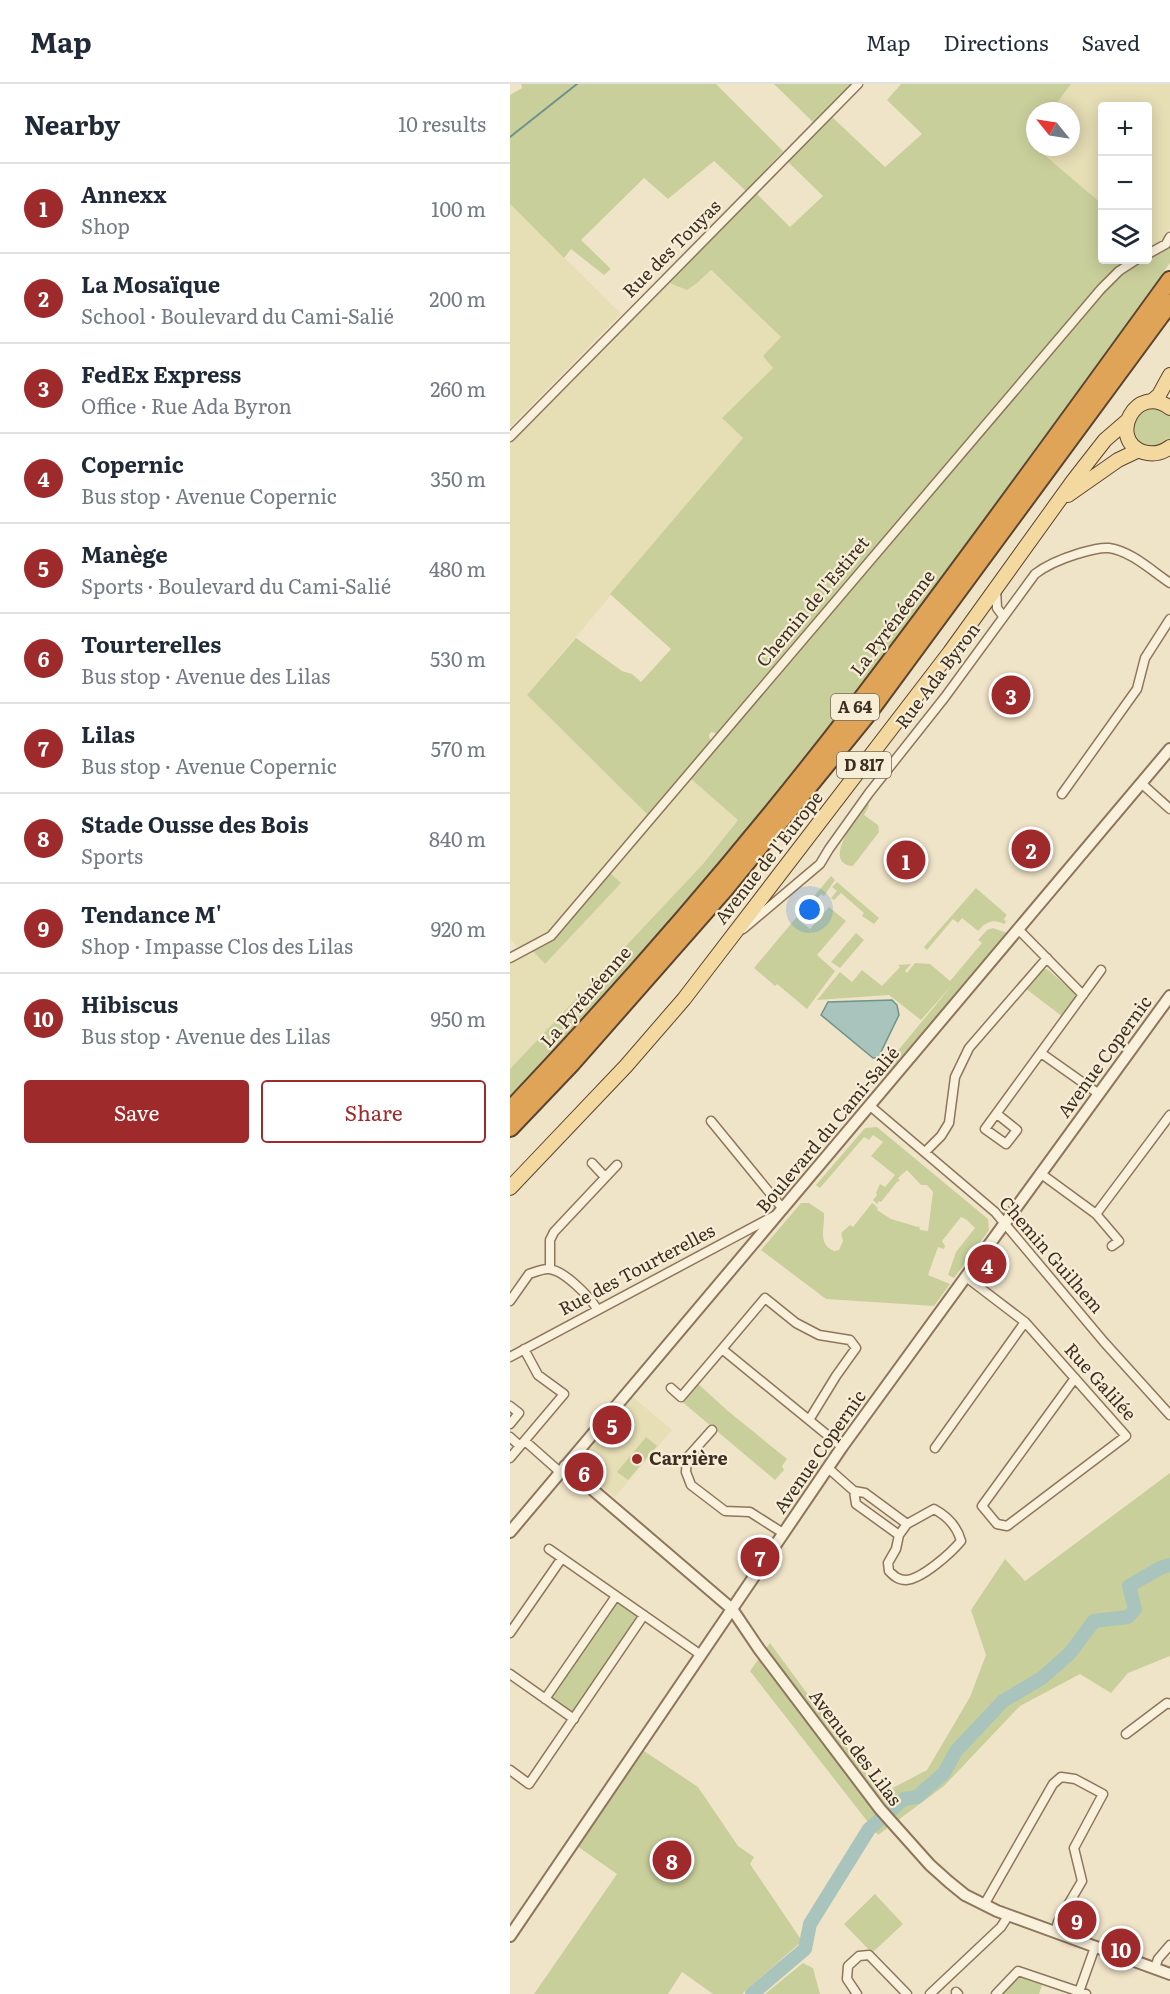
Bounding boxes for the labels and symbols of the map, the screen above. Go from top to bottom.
north arrow [1026,102,1080,156]
street label: Rue des Touyas [616,193,726,303]
street label: Chemin de l'Estiret [749,529,875,672]
street label: La Pyrénéenne [843,563,941,681]
street label: Rue Ada Byron [888,616,986,734]
pin: 3 [992,672,1030,718]
road number: A 64 [831,694,879,720]
road number: D 817 [837,752,891,778]
street label: Avenue de l'Europe [707,785,829,929]
pin: 2 [1012,826,1050,872]
pin: 1 [886,838,926,882]
your location [795,895,824,924]
street label: La Pyrénéenne [533,939,637,1053]
street label: Avenue Copernic [1050,989,1157,1123]
street label: Boulevard du Cami-Salié [749,1040,905,1218]
street label: Chemin Guilhem [993,1189,1111,1319]
street label: Rue des Tourterelles [553,1216,719,1321]
pin: 4 [968,1242,1006,1286]
street label: Rue Galilée [1059,1336,1143,1426]
street label: Avenue Copernic [766,1384,872,1518]
pin: 5 [592,1402,632,1448]
place label: Carrière [649,1444,728,1471]
pin: 6 [564,1450,604,1494]
marker: Carrière [630,1452,644,1466]
pin: 7 [740,1534,780,1580]
street label: Avenue des Lilas [803,1683,909,1811]
pin: 8 [652,1838,692,1882]
pin: 9 [1058,1898,1096,1942]
pin: 10 [1102,1926,1140,1970]

